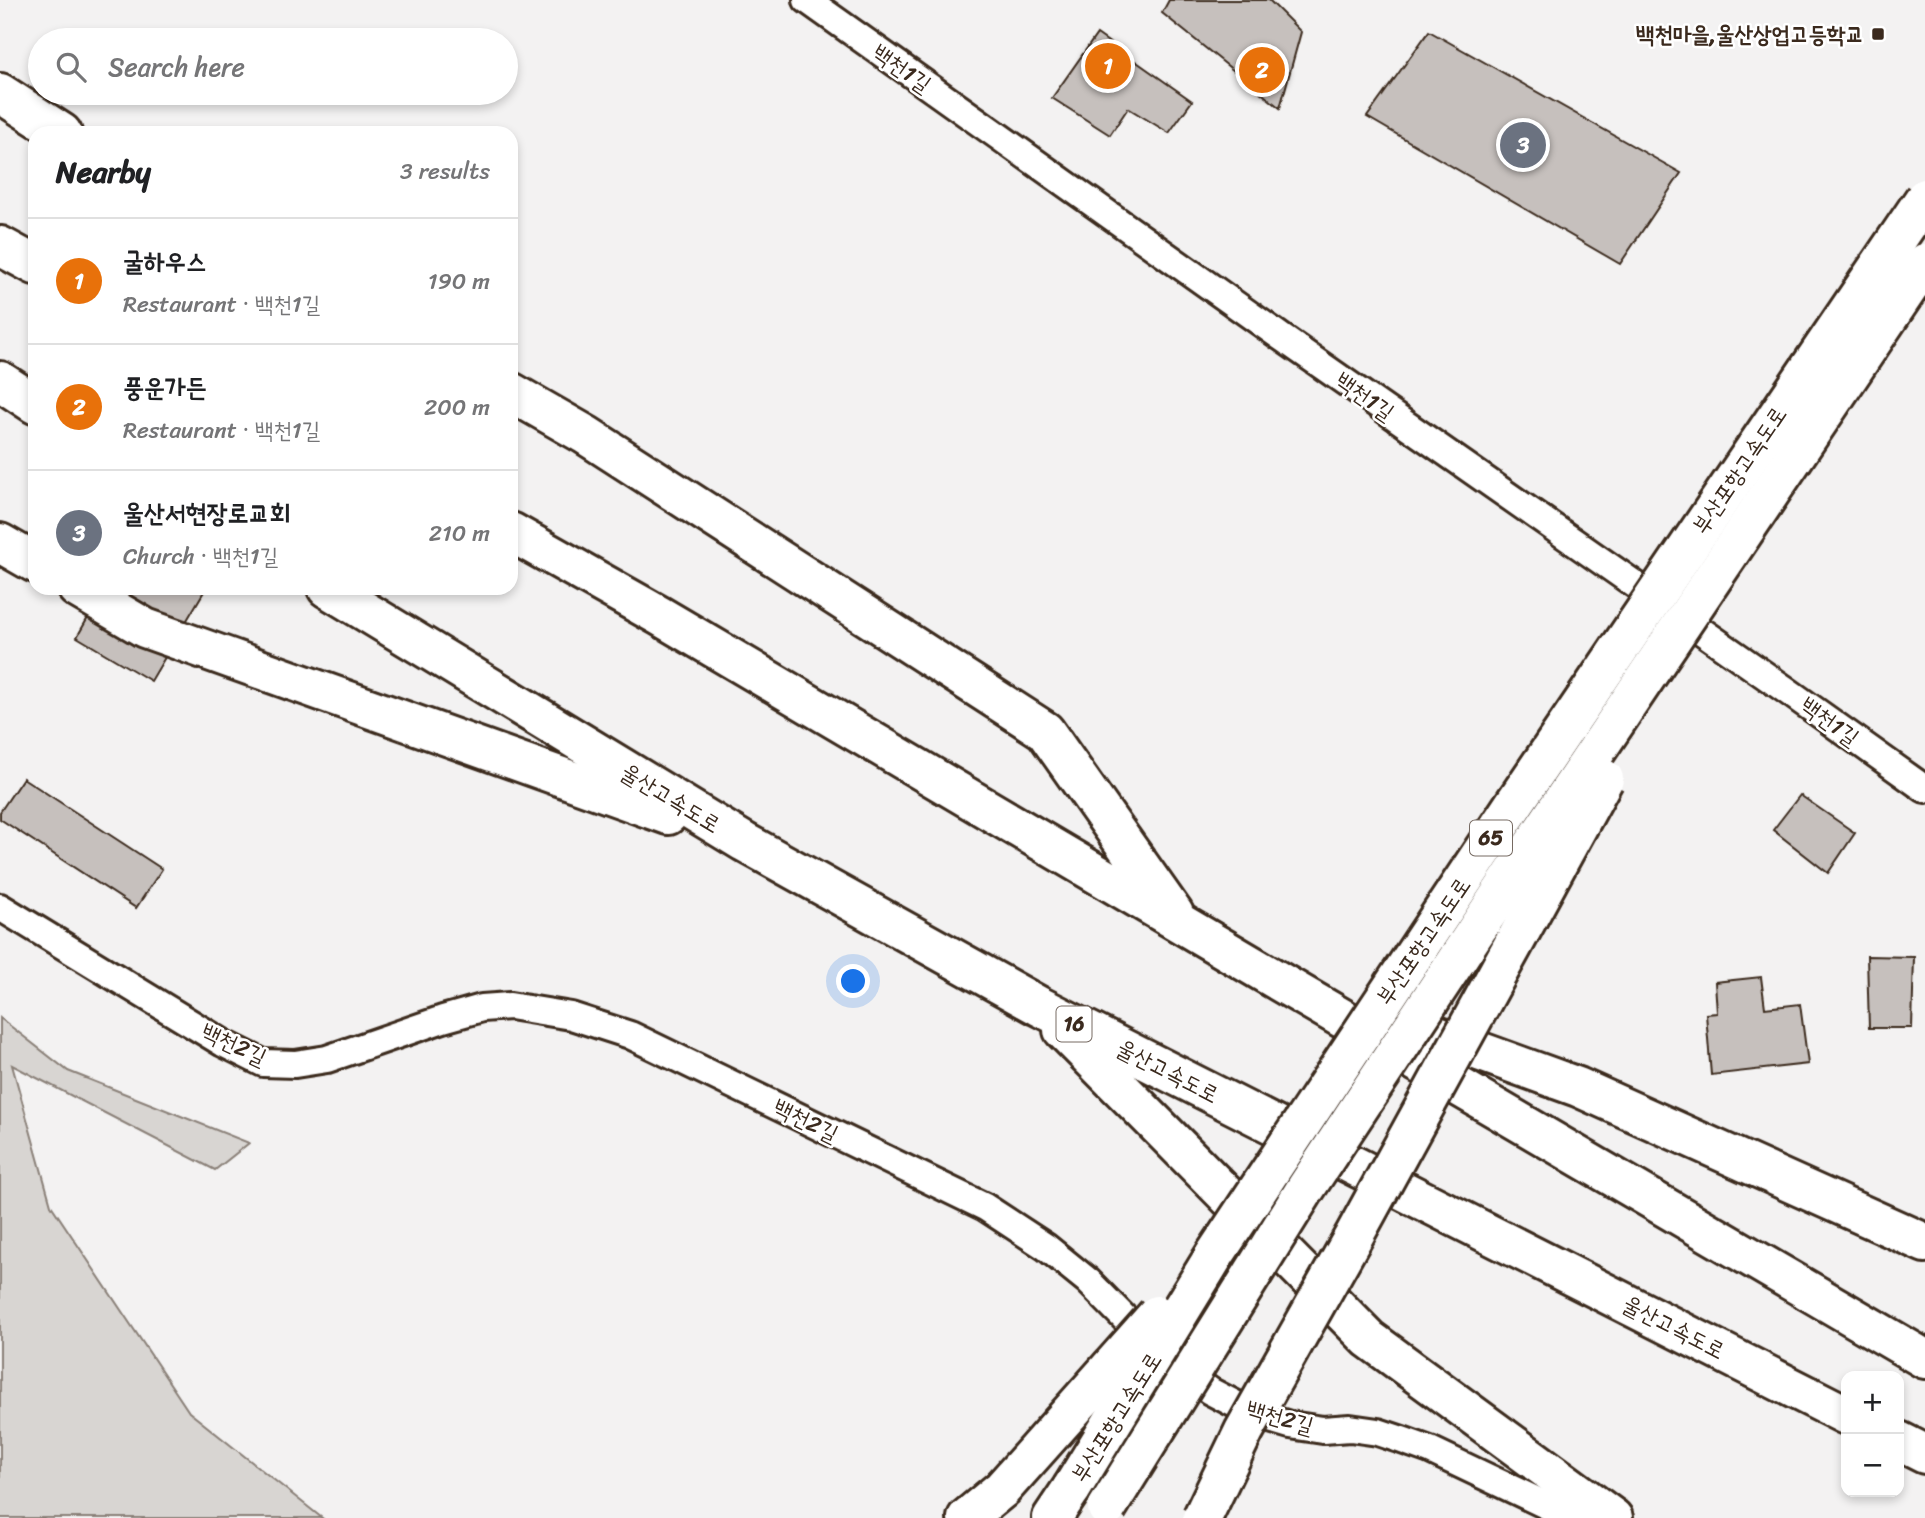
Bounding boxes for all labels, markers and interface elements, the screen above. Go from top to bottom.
place label: 백천마을,울산상업고등학교 [1636,14,1864,55]
marker: 백천마을,울산상업고등학교 [1870,26,1886,42]
search box [28,28,518,105]
street label: 백천1길 [863,33,940,104]
pin: 1 [1085,40,1131,92]
text: Search here [108,44,245,90]
pin: 2 [1239,44,1285,96]
icon: search [52,48,90,86]
pin: 3 [1500,119,1546,171]
text: Nearby [56,145,151,199]
text: 3 results [400,151,490,192]
text: 굴하우스 [123,238,207,284]
text: 1 [74,261,84,302]
text: 190 m [428,261,490,302]
text: Restaurant · 백천1길 [123,284,320,325]
street label: 백천1길 [1326,361,1403,432]
text: 풍운가든 [123,364,207,410]
text: 2 [72,387,86,428]
text: 200 m [424,387,490,428]
street label: 부산포항고속도로 [1681,397,1798,543]
text: Restaurant · 백천1길 [123,410,320,451]
text: 울산서현장로교회 [123,490,290,536]
text: 3 [73,513,85,554]
text: 210 m [429,513,490,554]
text: Church · 백천1길 [123,536,278,577]
street label: 백천1길 [1791,686,1868,757]
street label: 울산고속도로 [613,752,729,845]
road number: 65 [1470,820,1512,856]
street label: 부산포항고속도로 [1365,868,1482,1014]
your location [836,964,870,998]
road number: 16 [1056,1006,1092,1042]
street label: 백천2길 [194,1011,274,1078]
street label: 울산고속도로 [1109,1028,1227,1115]
street label: 백천2길 [766,1087,846,1154]
street label: 울산고속도로 [1615,1284,1733,1371]
street label: 부산포항고속도로 [1060,1344,1173,1491]
map controls [1841,1371,1904,1497]
button: + [1841,1371,1904,1434]
street label: 백천2길 [1241,1388,1319,1447]
button: − [1841,1434,1904,1497]

